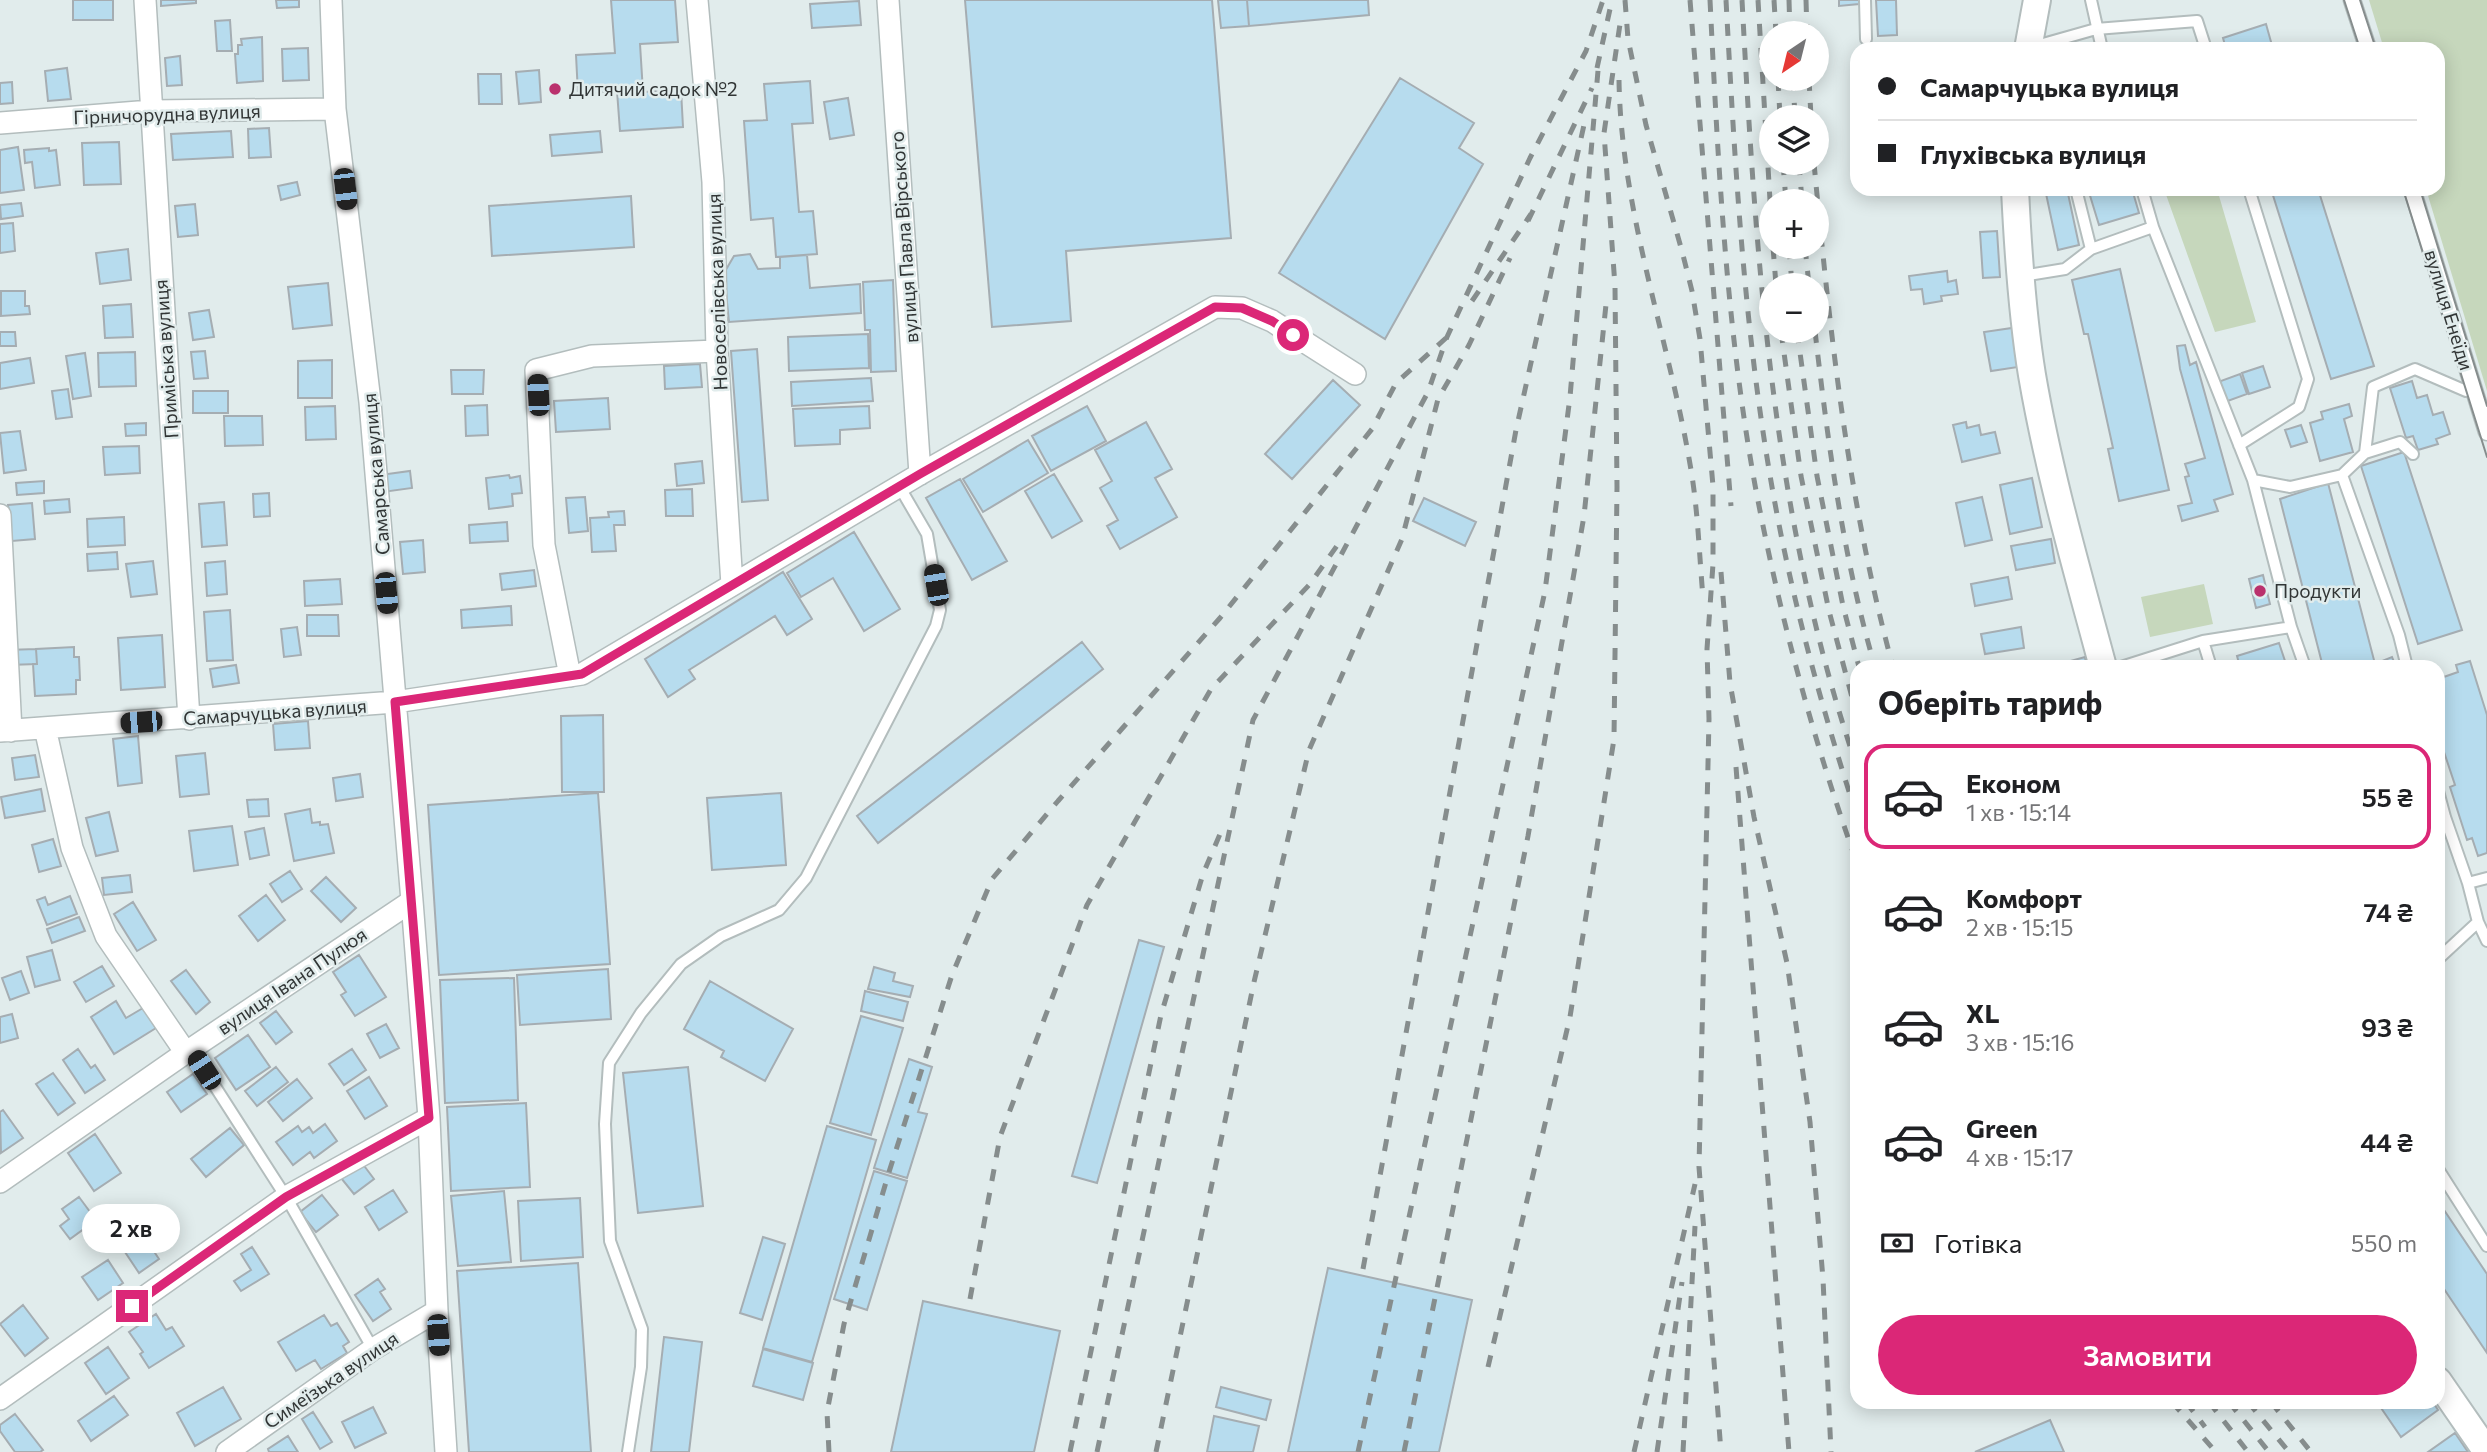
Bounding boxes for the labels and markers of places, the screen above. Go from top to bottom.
place label: Дитячий садок №2 [569,77,738,100]
marker: Дитячий садок №2 [547,81,563,97]
place label: Продукти [2274,579,2361,602]
marker: Продукти [2252,583,2268,599]

